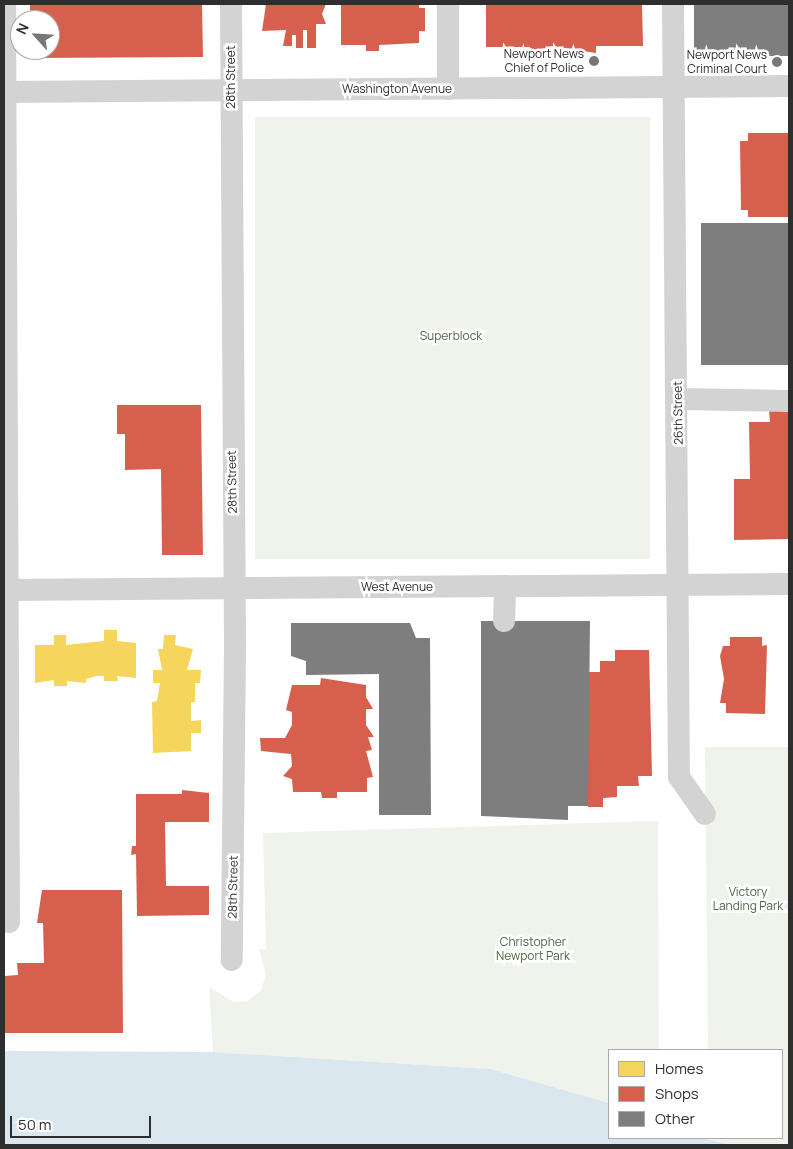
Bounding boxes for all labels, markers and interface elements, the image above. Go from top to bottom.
north arrow [10,10,60,60]
text: N [11,20,33,37]
street label: 28th Street [224,45,238,109]
place label: Newport News Chief of Police [504,47,584,75]
place label: Newport News Criminal Court [687,48,767,76]
marker: Newport News Chief of Police [588,55,600,67]
marker: Newport News Criminal Court [771,56,783,68]
street label: Washington Avenue [342,82,452,96]
park label: Superblock [420,329,482,343]
street label: 26th Street [670,381,686,445]
street label: 28th Street [224,450,240,514]
street label: West Avenue [361,580,433,594]
street label: 28th Street [225,855,241,919]
park label: Victory Landing Park [713,885,783,913]
park label: Christopher Newport Park [496,935,570,963]
legend [608,1049,783,1139]
text: Homes [655,1058,703,1079]
text: Shops [655,1083,699,1104]
scale bar [12,1106,154,1138]
text: Other [655,1108,695,1129]
text: 50 m [18,1114,52,1135]

